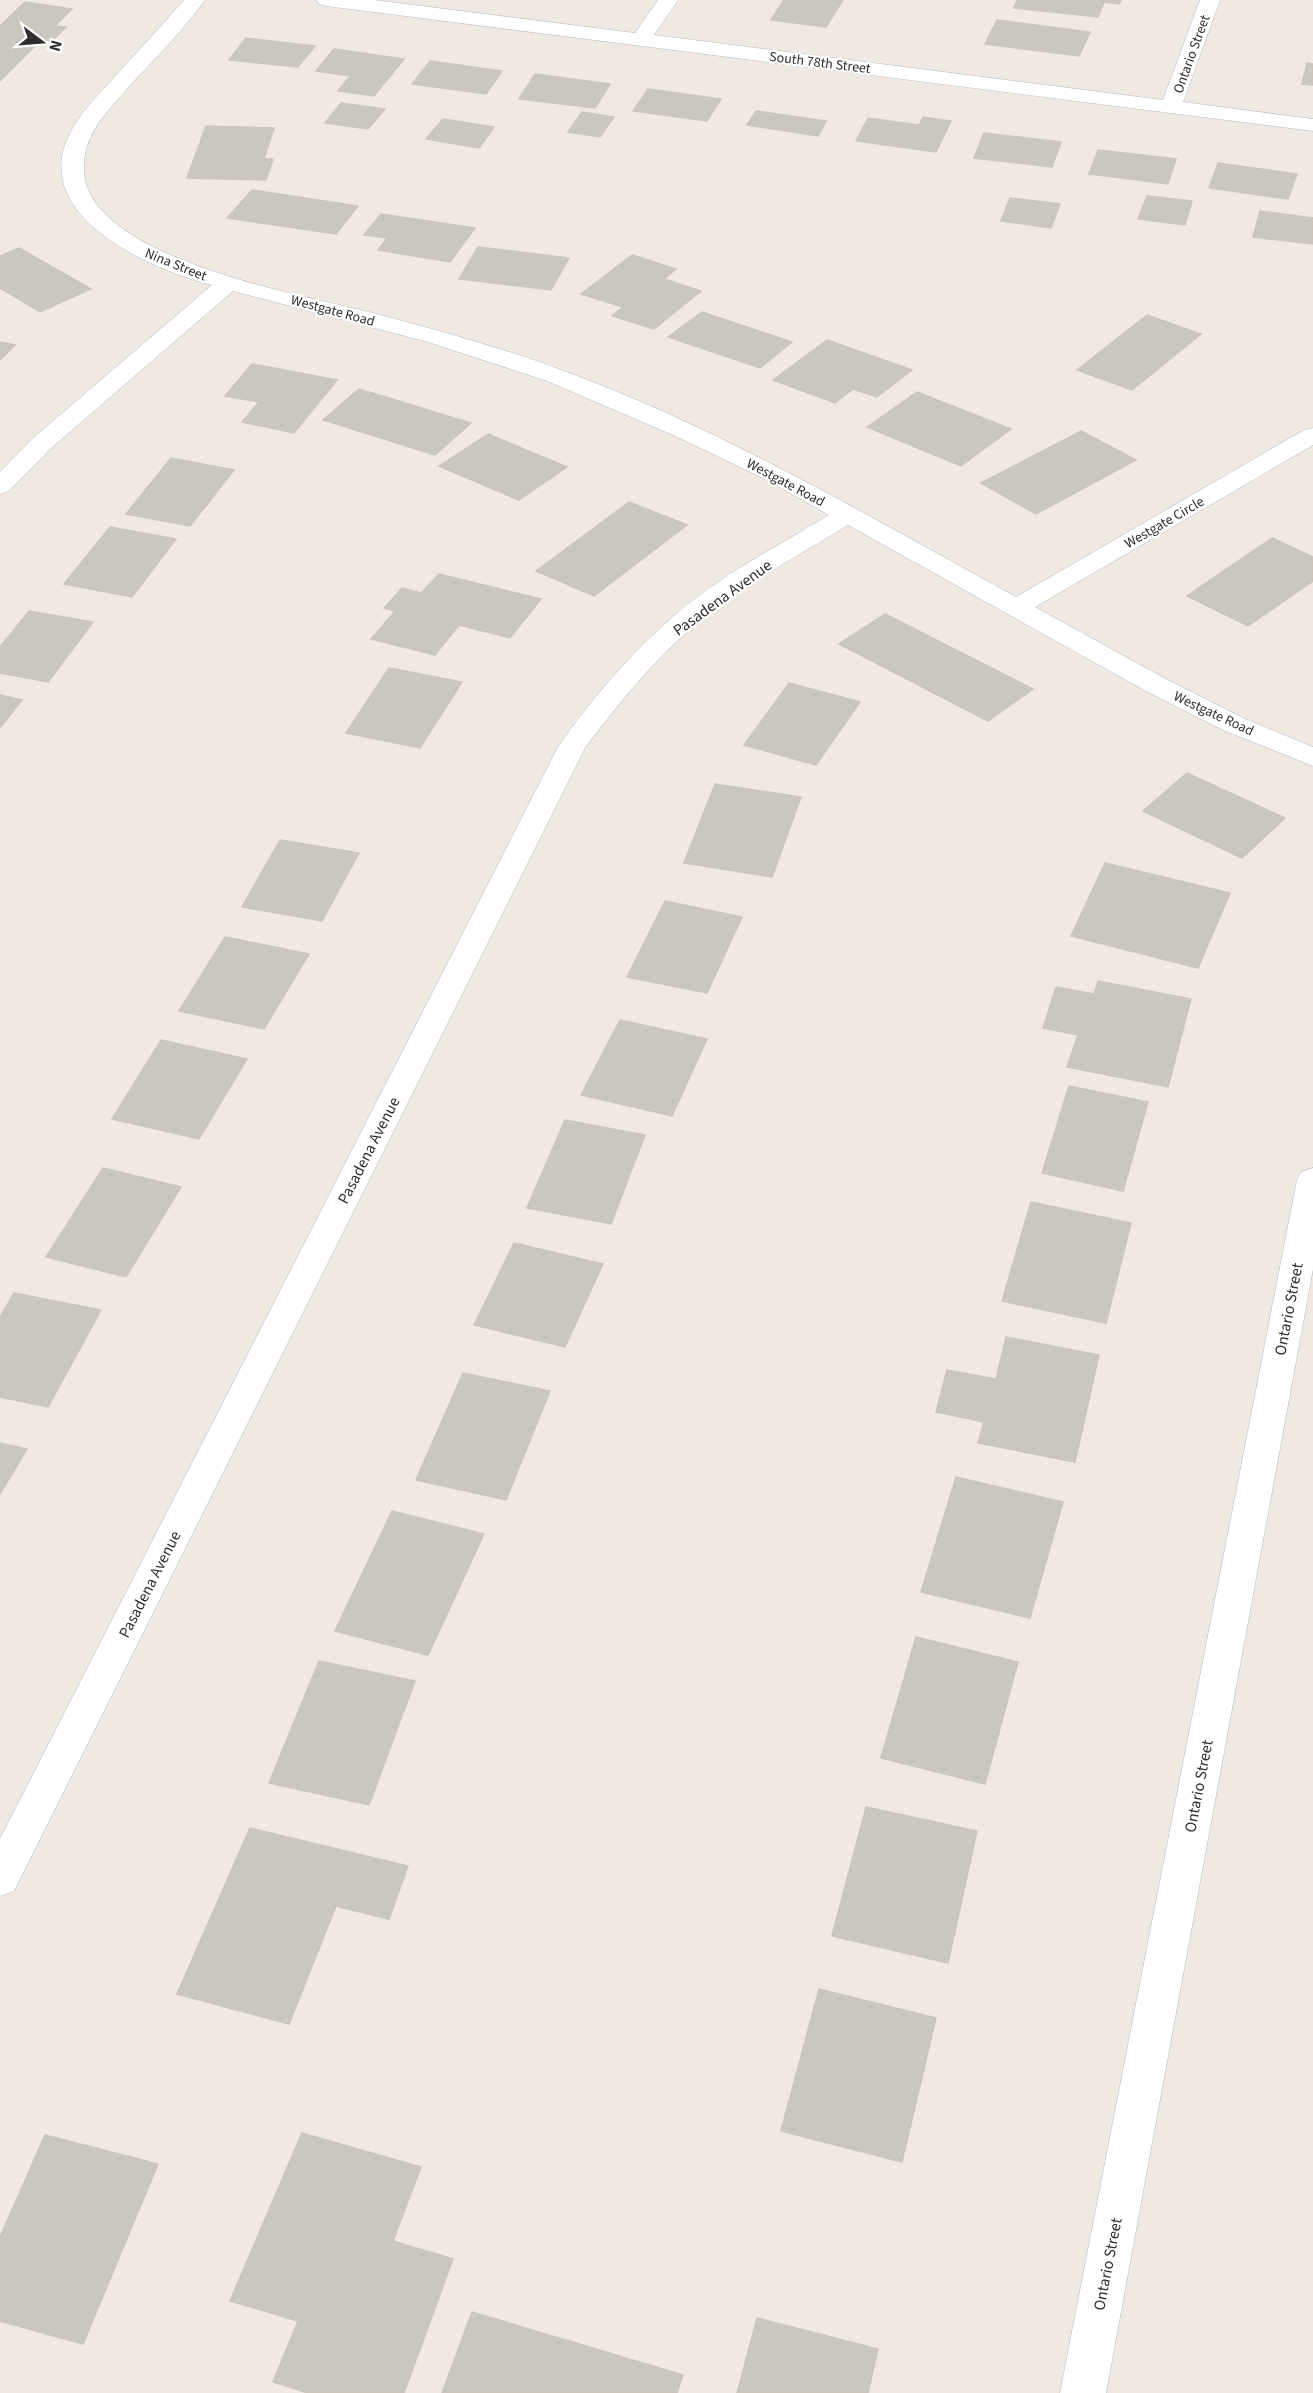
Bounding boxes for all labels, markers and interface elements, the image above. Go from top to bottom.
north arrow [12,12,72,72]
street label: Ontario Street [1168,12,1215,96]
text: N [43,38,67,54]
street label: South 78th Street [768,47,872,79]
street label: Nina Street [142,243,210,286]
street label: Westgate Road [289,290,377,332]
street label: Westgate Road [743,454,828,512]
street label: Westgate Circle [1121,492,1208,554]
street label: Pasadena Avenue [669,554,777,641]
street label: Westgate Road [1170,687,1257,741]
street label: Pasadena Avenue [332,1093,405,1208]
street label: Ontario Street [1269,1260,1309,1357]
street label: Pasadena Avenue [113,1527,186,1642]
street label: Ontario Street [1179,1737,1219,1834]
street label: Ontario Street [1088,2215,1128,2312]

